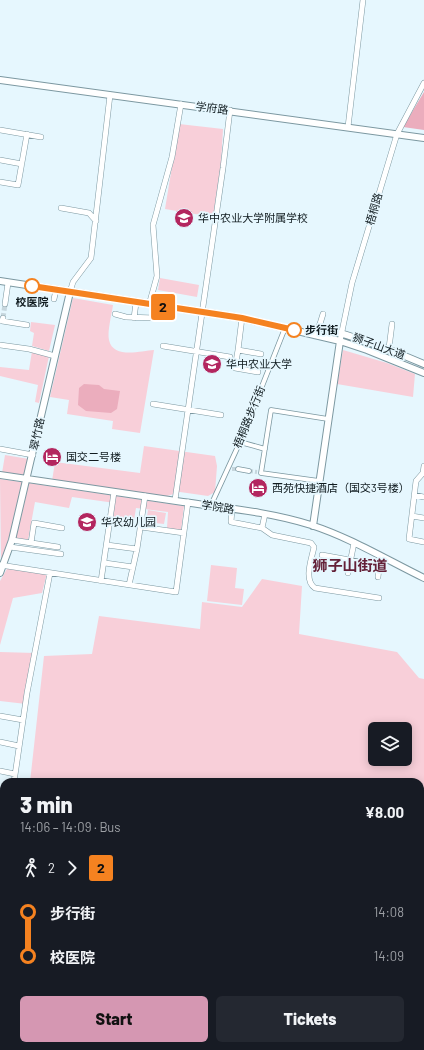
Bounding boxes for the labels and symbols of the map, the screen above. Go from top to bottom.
street label: 学府路 [195,99,229,116]
street label: 梧桐路 [363,191,384,227]
school or university icon: 华中农业大学附属学校 [173,207,195,229]
place label: 华中农业大学附属学校 [198,211,308,224]
marker: 校医院 [24,278,40,294]
line badge: 2 [150,294,176,320]
place label: 校医院 [16,295,49,308]
marker: 步行街 [286,322,302,338]
place label: 步行街 [305,323,338,336]
street label: 狮子山大道 [351,330,407,361]
school or university icon: 华中农业大学 [201,353,223,375]
place label: 华中农业大学 [226,357,292,370]
street label: 梧桐路步行街 [230,384,267,450]
street label: 翠竹路 [27,416,46,451]
hotel icon: 国交二号楼 [41,446,63,468]
place label: 国交二号楼 [66,450,121,463]
hotel icon: 西苑快捷酒店（国交3号楼） [247,477,269,499]
place label: 西苑快捷酒店（国交3号楼） [272,481,410,494]
street label: 学院路 [201,498,235,516]
school or university icon: 华农幼儿园 [76,511,98,533]
place label: 华农幼儿园 [101,515,156,528]
district label: 狮子山街道 [312,556,388,574]

